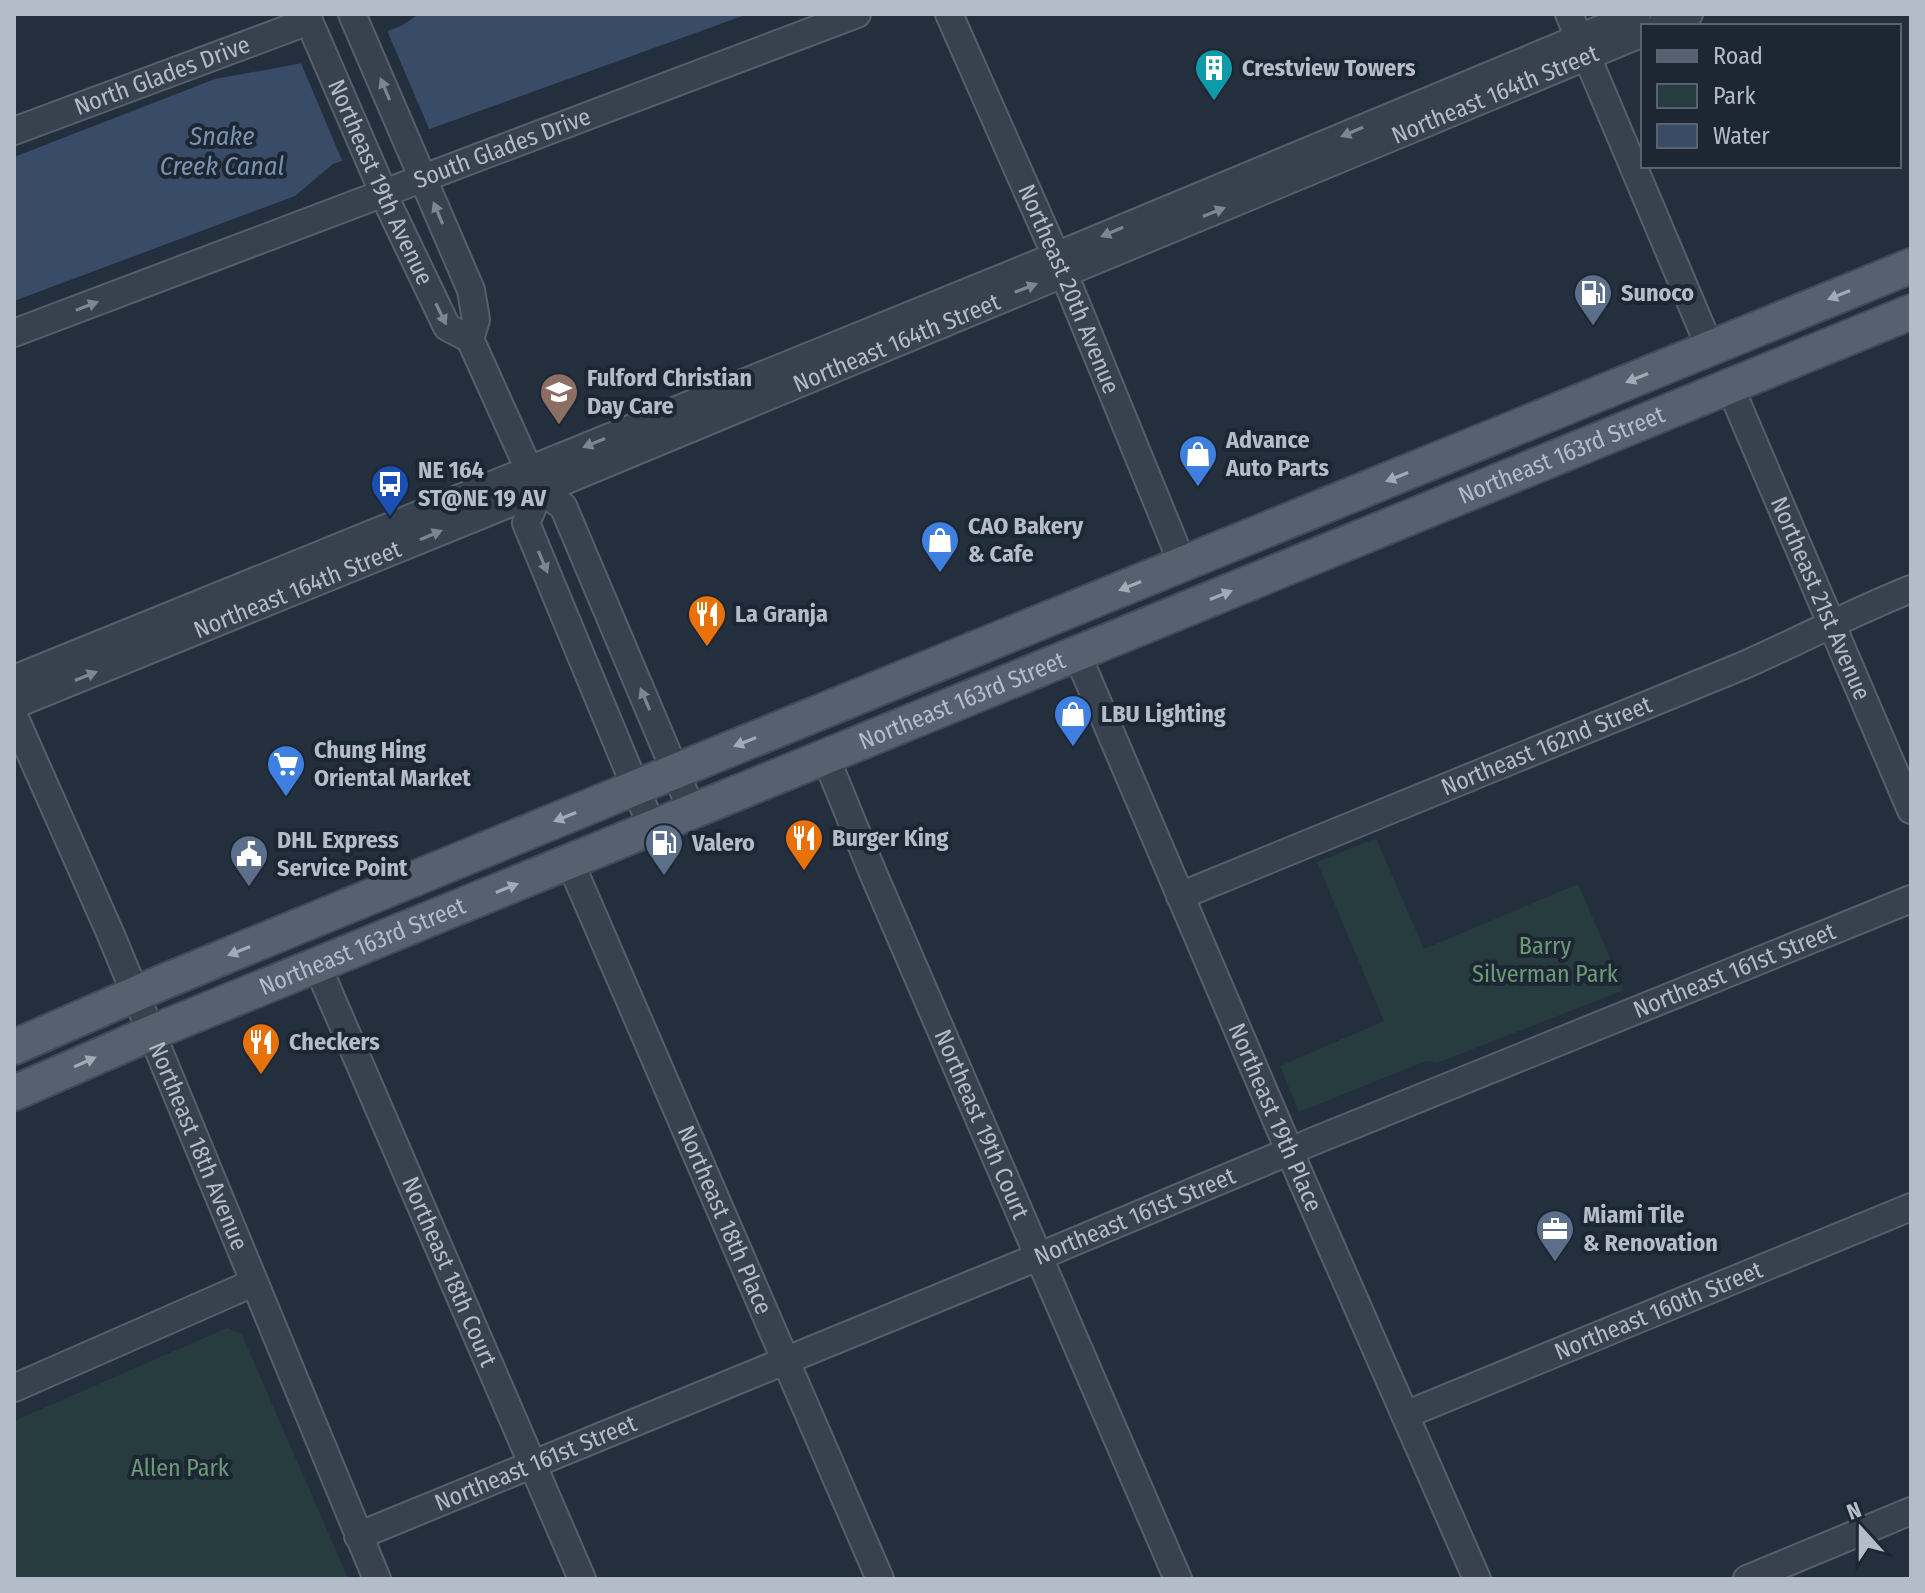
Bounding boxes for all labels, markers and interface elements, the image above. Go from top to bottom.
legend [1641,24,1901,168]
street label: North Glades Drive [70,30,254,121]
street label: Northeast 164th Street [1388,39,1603,150]
text: Road [1713,42,1763,70]
building icon: Crestview Towers [1193,47,1235,102]
place label: Crestview Towers [1242,54,1416,82]
street label: Northeast 19th Avenue [322,75,439,290]
one-way arrow [378,77,391,101]
text: Park [1713,82,1756,110]
street label: South Glades Drive [410,102,594,194]
water label: Snake Creek Canal [160,121,284,182]
text: Water [1713,122,1770,150]
one-way arrow [1340,126,1364,139]
street label: Northeast 20th Avenue [1012,180,1125,398]
one-way arrow [432,201,445,225]
one-way arrow [1202,206,1226,219]
one-way arrow [1100,226,1124,239]
fuel station icon: Sunoco [1572,272,1614,327]
place label: Sunoco [1621,279,1694,307]
one-way arrow [1014,281,1038,294]
street label: Northeast 164th Street [789,288,1004,398]
one-way arrow [1827,289,1851,302]
one-way arrow [75,299,99,312]
one-way arrow [434,303,448,326]
place label: Fulford Christian Day Care [587,364,752,420]
school or university icon: Fulford Christian Day Care [538,371,580,426]
one-way arrow [1625,372,1649,385]
street label: Northeast 163rd Street [1454,400,1669,510]
place label: Advance Auto Parts [1225,426,1329,482]
shop icon: Advance Auto Parts [1177,433,1219,488]
one-way arrow [583,437,606,450]
place label: NE 164 ST@NE 19 AV [418,456,547,512]
bus stop icon: NE 164 ST@NE 19 AV [369,463,411,518]
one-way arrow [1385,470,1409,483]
street label: Northeast 21st Avenue [1765,493,1876,704]
place label: CAO Bakery & Cafe [968,512,1084,568]
shop icon: CAO Bakery & Cafe [919,519,961,574]
one-way arrow [419,528,442,541]
street label: Northeast 164th Street [190,535,405,644]
one-way arrow [536,550,549,574]
one-way arrow [1118,580,1142,593]
one-way arrow [1209,588,1233,601]
restaurant icon: La Granja [686,593,728,648]
place label: La Granja [735,600,828,628]
street label: Northeast 163rd Street [855,646,1069,755]
one-way arrow [74,669,98,682]
one-way arrow [639,687,652,711]
street label: Northeast 162nd Street [1437,690,1656,802]
shop icon: LBU Lighting [1052,693,1094,748]
place label: LBU Lighting [1101,700,1226,728]
place label: Chung Hing Oriental Market [314,736,471,792]
one-way arrow [733,736,757,749]
supermarket icon: Chung Hing Oriental Market [265,743,307,798]
one-way arrow [553,810,577,823]
restaurant icon: Burger King [783,817,825,872]
fuel station icon: Valero [643,822,685,877]
place label: Burger King [832,824,948,852]
place label: DHL Express Service Point [277,826,408,882]
place label: Valero [691,829,755,857]
public building icon: DHL Express Service Point [228,833,270,888]
one-way arrow [495,881,519,894]
street label: Northeast 163rd Street [255,892,470,1001]
street label: Northeast 161st Street [1629,917,1840,1024]
park label: Barry Silverman Park [1472,932,1619,988]
one-way arrow [227,945,251,958]
street label: Northeast 19th Place [1222,1019,1328,1216]
restaurant icon: Checkers [240,1021,282,1076]
street label: Northeast 19th Court [928,1025,1035,1223]
place label: Checkers [289,1028,380,1056]
street label: Northeast 18th Avenue [143,1038,254,1254]
one-way arrow [74,1055,97,1069]
street label: Northeast 18th Place [672,1121,778,1319]
street label: Northeast 161st Street [1030,1162,1240,1271]
street label: Northeast 18th Court [396,1173,503,1371]
place label: Miami Tile & Renovation [1583,1201,1718,1257]
office icon: Miami Tile & Renovation [1534,1208,1576,1263]
street label: Northeast 160th Street [1550,1256,1767,1366]
street label: Northeast 161st Street [431,1409,641,1517]
park label: Allen Park [131,1454,230,1482]
north arrow [1821,1489,1901,1569]
text: N [1843,1496,1865,1526]

